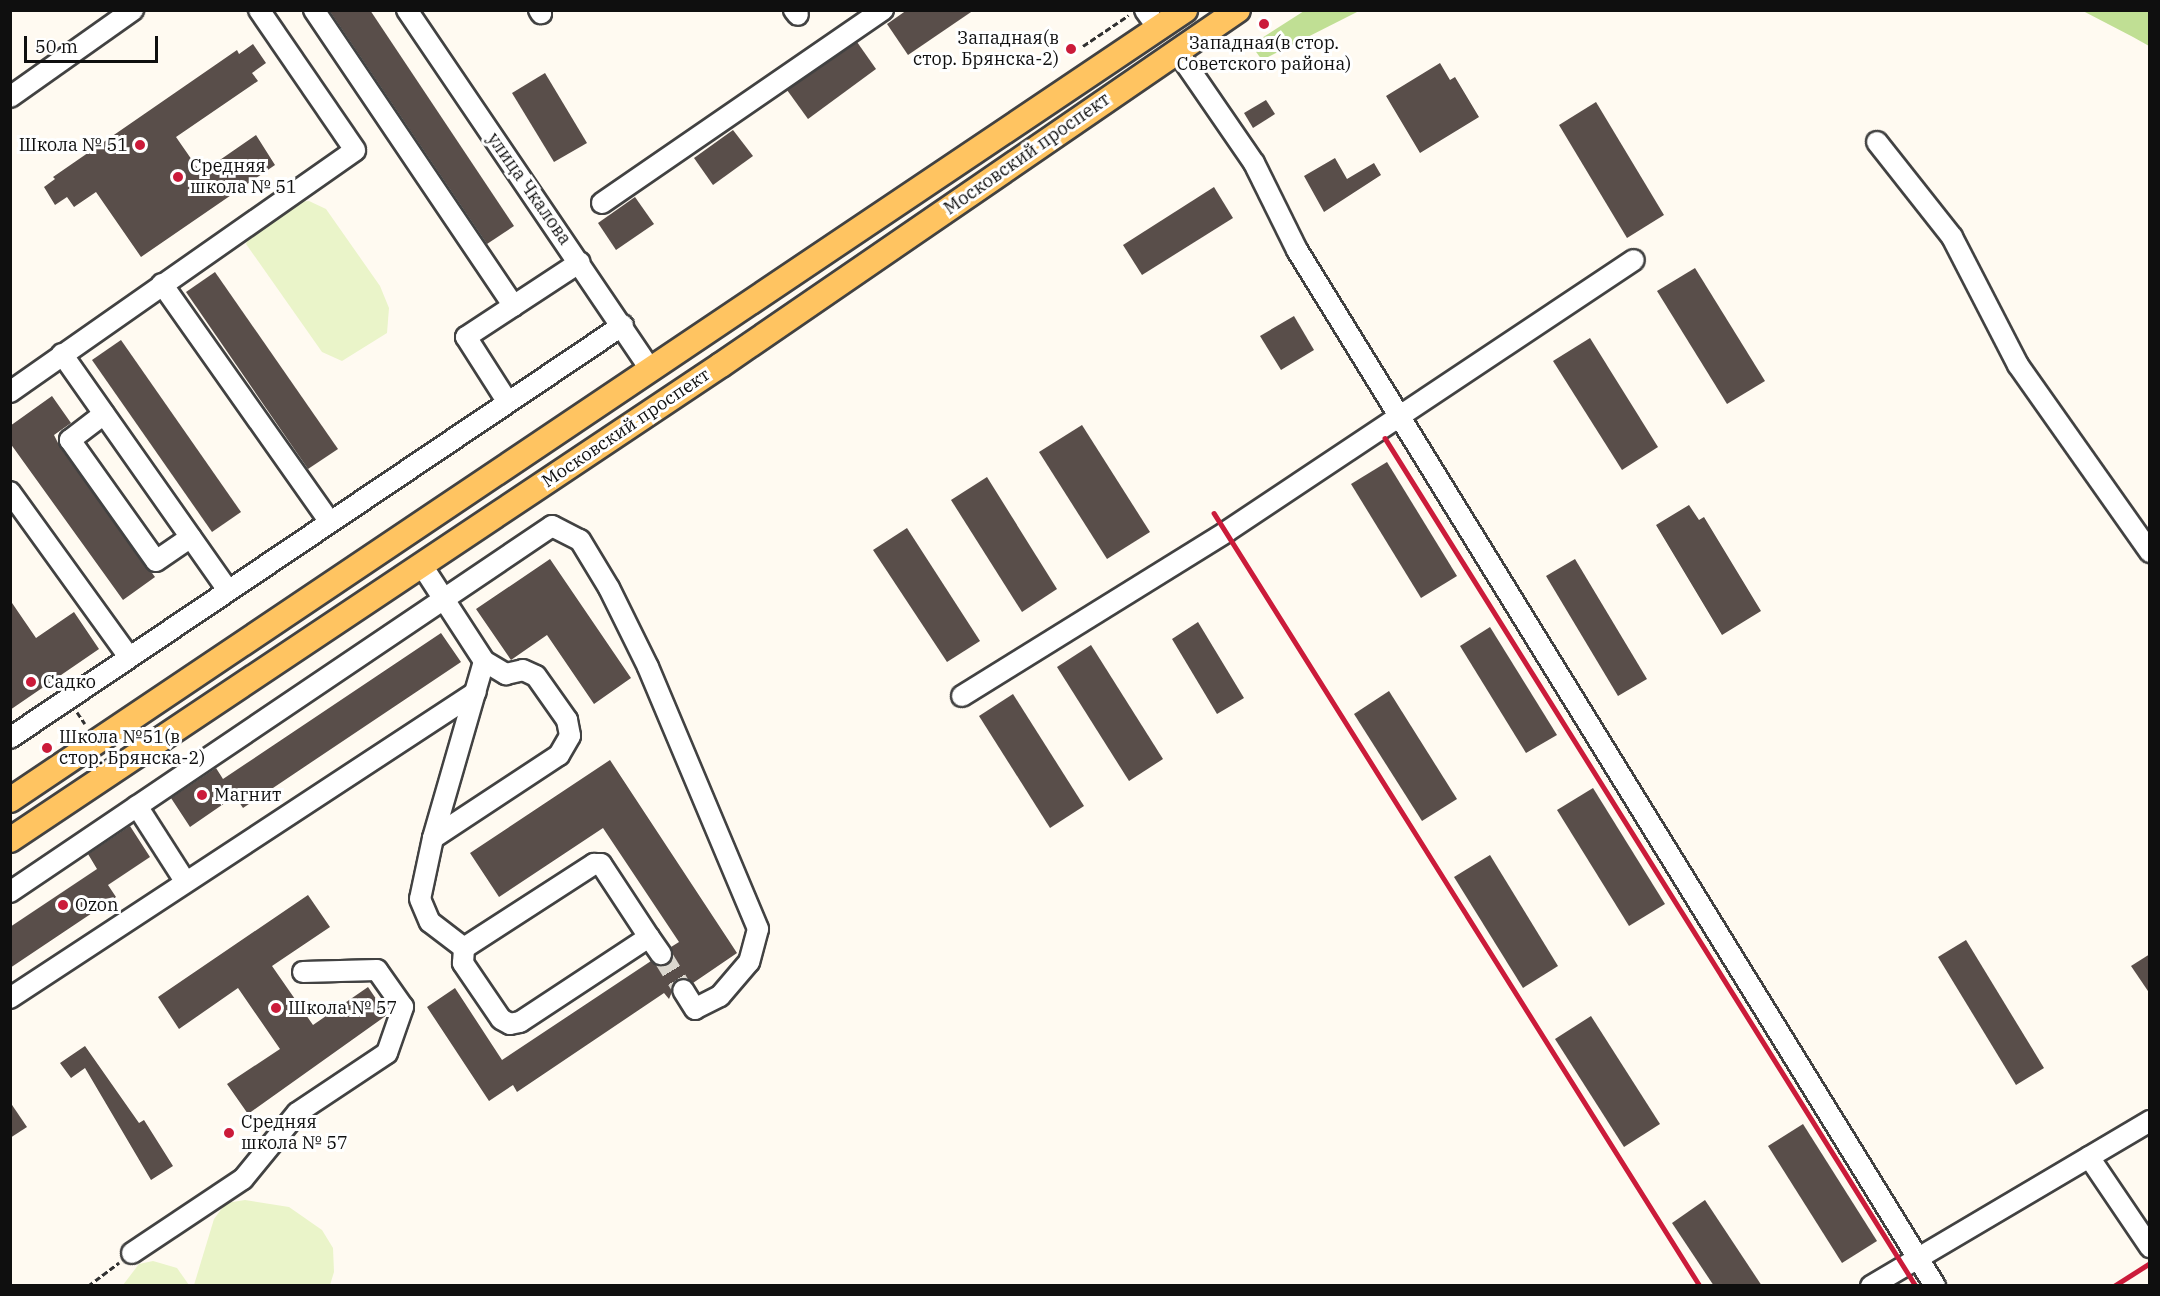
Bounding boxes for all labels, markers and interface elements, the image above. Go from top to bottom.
marker: Западная(в стор. Советского района) [1257,17,1271,31]
scale bar [27,24,160,62]
place label: Западная(в стор. Брянска-2) [913,28,1059,70]
place label: Западная(в стор. Советского района) [1177,33,1351,76]
text: 50 m [35,35,78,58]
marker: Западная(в стор. Брянска-2) [1064,42,1078,56]
street label: Московский проспект [940,88,1114,220]
street label: улица Чкалова [482,129,576,249]
place label: Школа № 51 [19,134,128,156]
marker: Школа № 51 [133,138,147,152]
place label: Средняя школа № 51 [190,156,297,198]
marker: Средняя школа № 51 [171,170,185,184]
street label: Московский проспект [538,364,714,492]
place label: Садко [43,671,96,693]
marker: Садко [24,675,38,689]
place label: Школа №51(в стор. Брянска-2) [59,727,205,770]
marker: Школа №51(в стор. Брянска-2) [40,741,54,755]
place label: Магнит [214,784,281,806]
marker: Магнит [195,788,209,802]
place label: Ozon [75,894,119,916]
marker: Ozon [56,898,70,912]
place label: Школа № 57 [288,997,397,1019]
marker: Школа № 57 [269,1001,283,1015]
place label: Средняя школа № 57 [241,1112,348,1154]
marker: Средняя школа № 57 [222,1126,236,1140]

